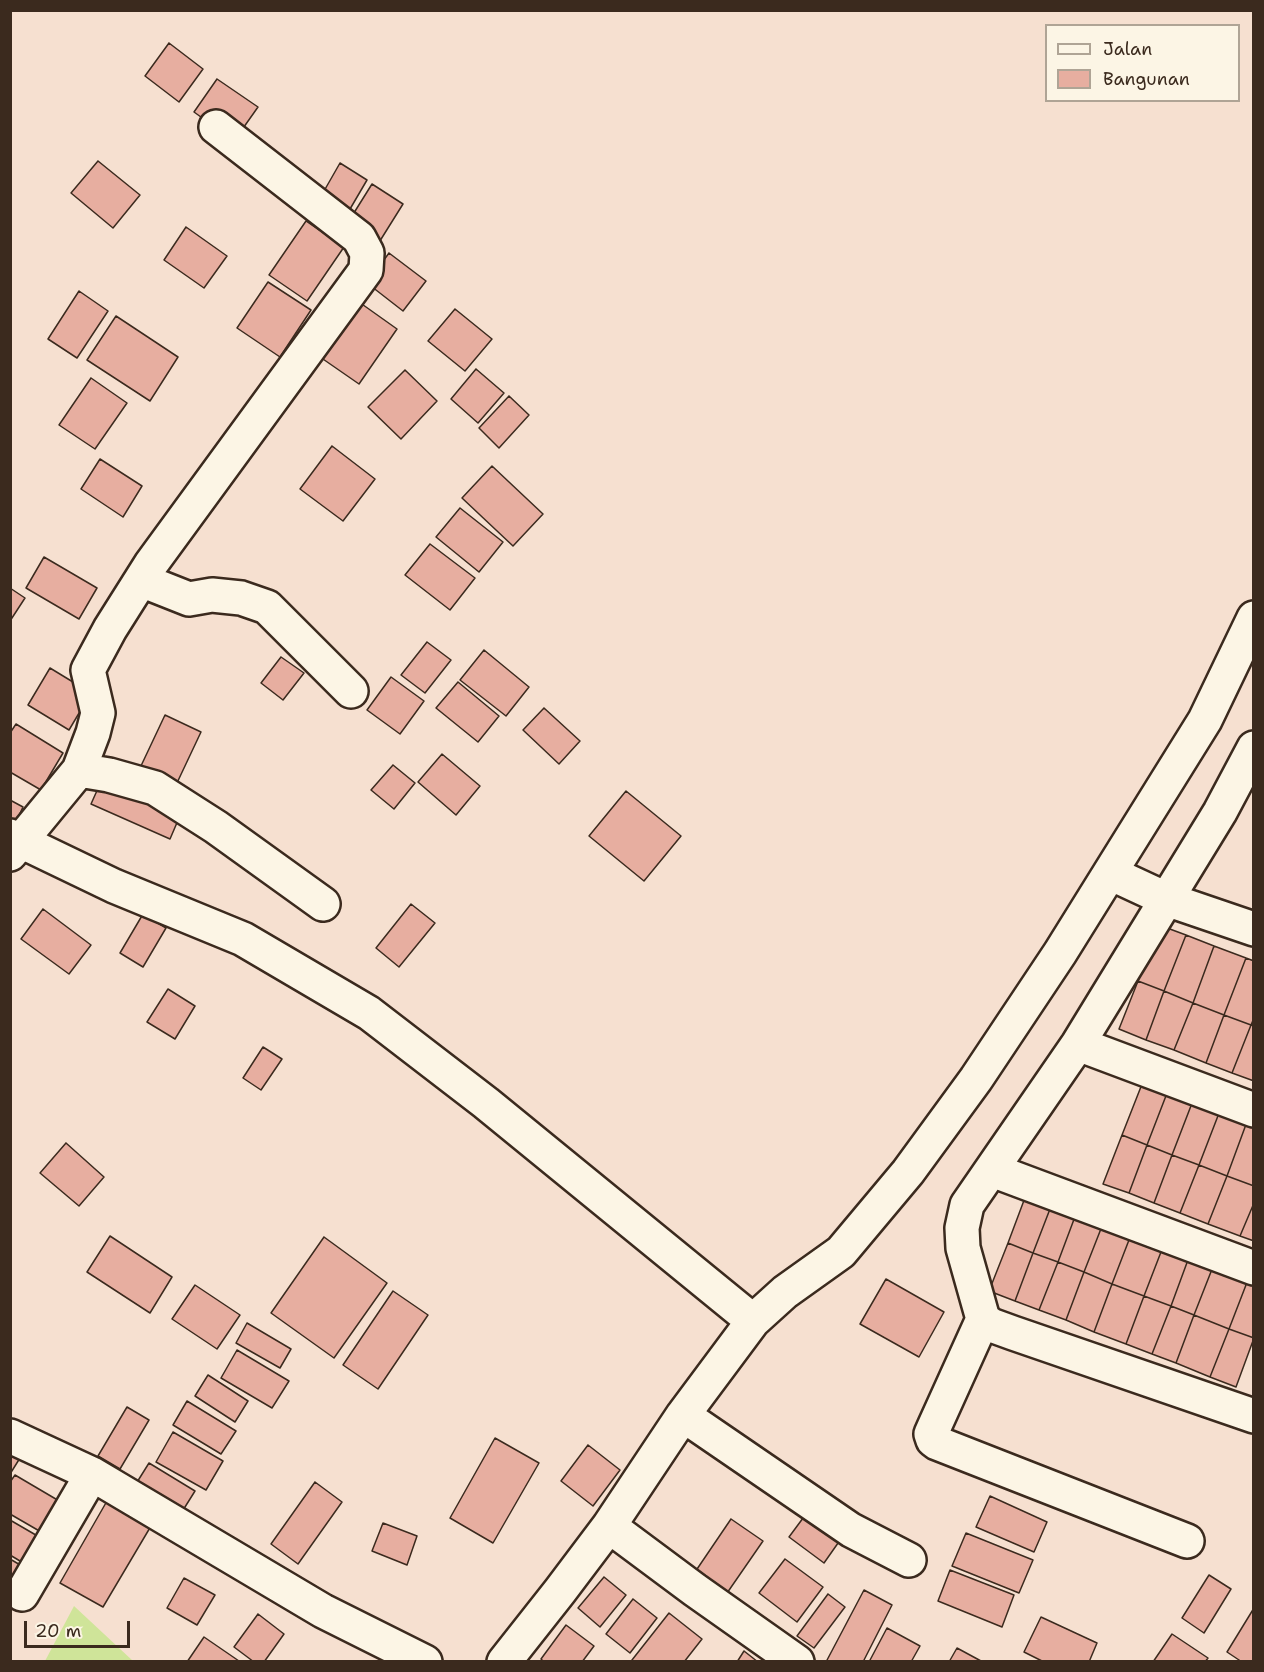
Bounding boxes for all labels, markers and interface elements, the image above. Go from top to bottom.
legend [1045,24,1240,102]
text: Jalan [1103,37,1152,61]
text: Bangunan [1103,67,1190,91]
scale bar [27,1609,134,1647]
text: 20 m [35,1619,81,1643]

